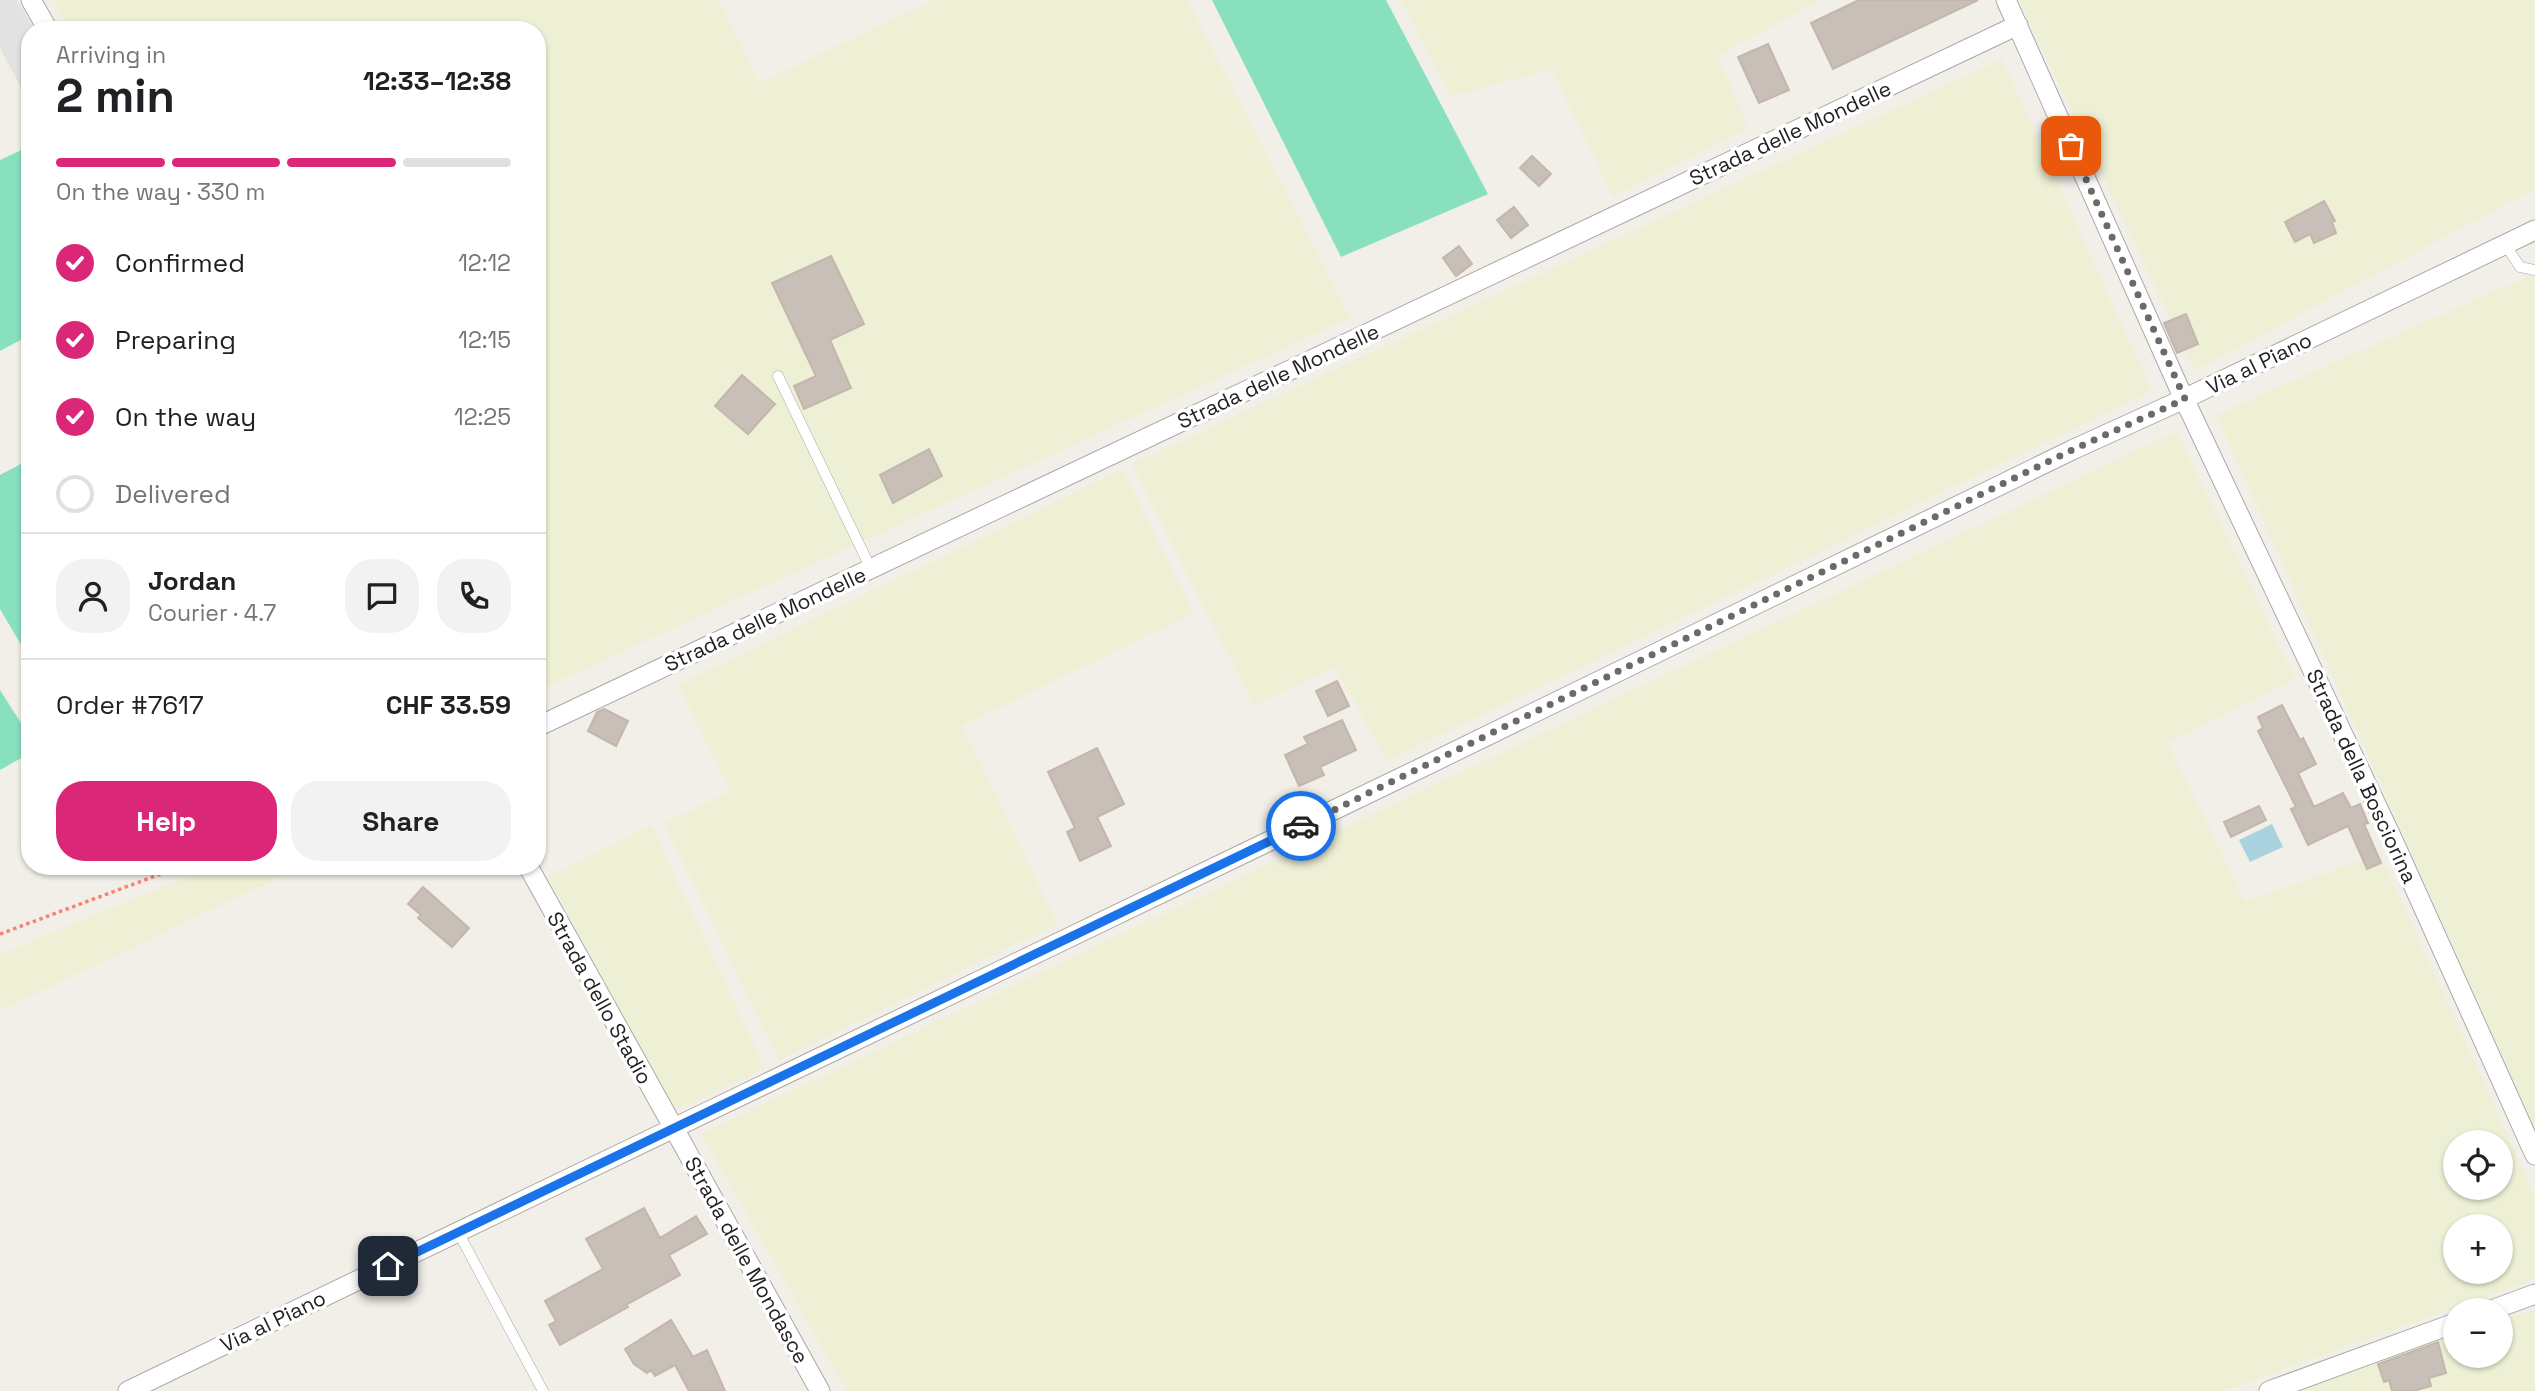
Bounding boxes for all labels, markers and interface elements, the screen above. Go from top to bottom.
text: Arriving in [56,40,166,70]
text: 12:33–12:38 [363,64,511,98]
text: 2 min [56,67,175,125]
street label: Strada delle Mondelle [1685,74,1895,192]
pin [2041,116,2101,176]
icon: bag [2052,127,2090,165]
text: On the way · 330 m [56,177,265,207]
icon: check [56,244,94,282]
text: Confirmed [115,246,245,280]
text: 12:12 [458,248,511,278]
street label: Strada delle Mondelle [1173,317,1383,435]
icon: check [56,321,94,359]
text: Preparing [115,323,236,357]
text: 12:15 [458,325,511,355]
street label: Via al Piano [2202,326,2316,400]
icon: check [56,398,94,436]
text: On the way [115,400,256,434]
text: 12:25 [454,402,511,432]
text: Delivered [115,477,231,511]
button: person [56,559,130,633]
button: chat [345,559,419,633]
button: phone [437,559,511,633]
street label: Strada delle Mondelle [660,560,870,678]
text: Jordan [148,564,236,598]
text: Courier · 4.7 [148,598,276,628]
street label: Strada della Bosciorina [2300,665,2424,887]
text: Order #7617 [56,688,204,722]
text: CHF 33.59 [386,688,511,722]
button: Help [56,781,277,861]
button: Share [291,781,511,861]
courier [1266,791,1336,861]
icon: car [1282,807,1320,845]
street label: Strada dello Stadio [541,907,659,1089]
map controls [2443,1130,2513,1368]
button: locate [2443,1130,2513,1200]
street label: Strada delle Mondasce [679,1152,815,1368]
button: + [2443,1214,2513,1284]
pin [358,1236,418,1296]
icon: home [369,1247,407,1285]
street label: Via al Piano [216,1284,330,1358]
button: − [2443,1298,2513,1368]

